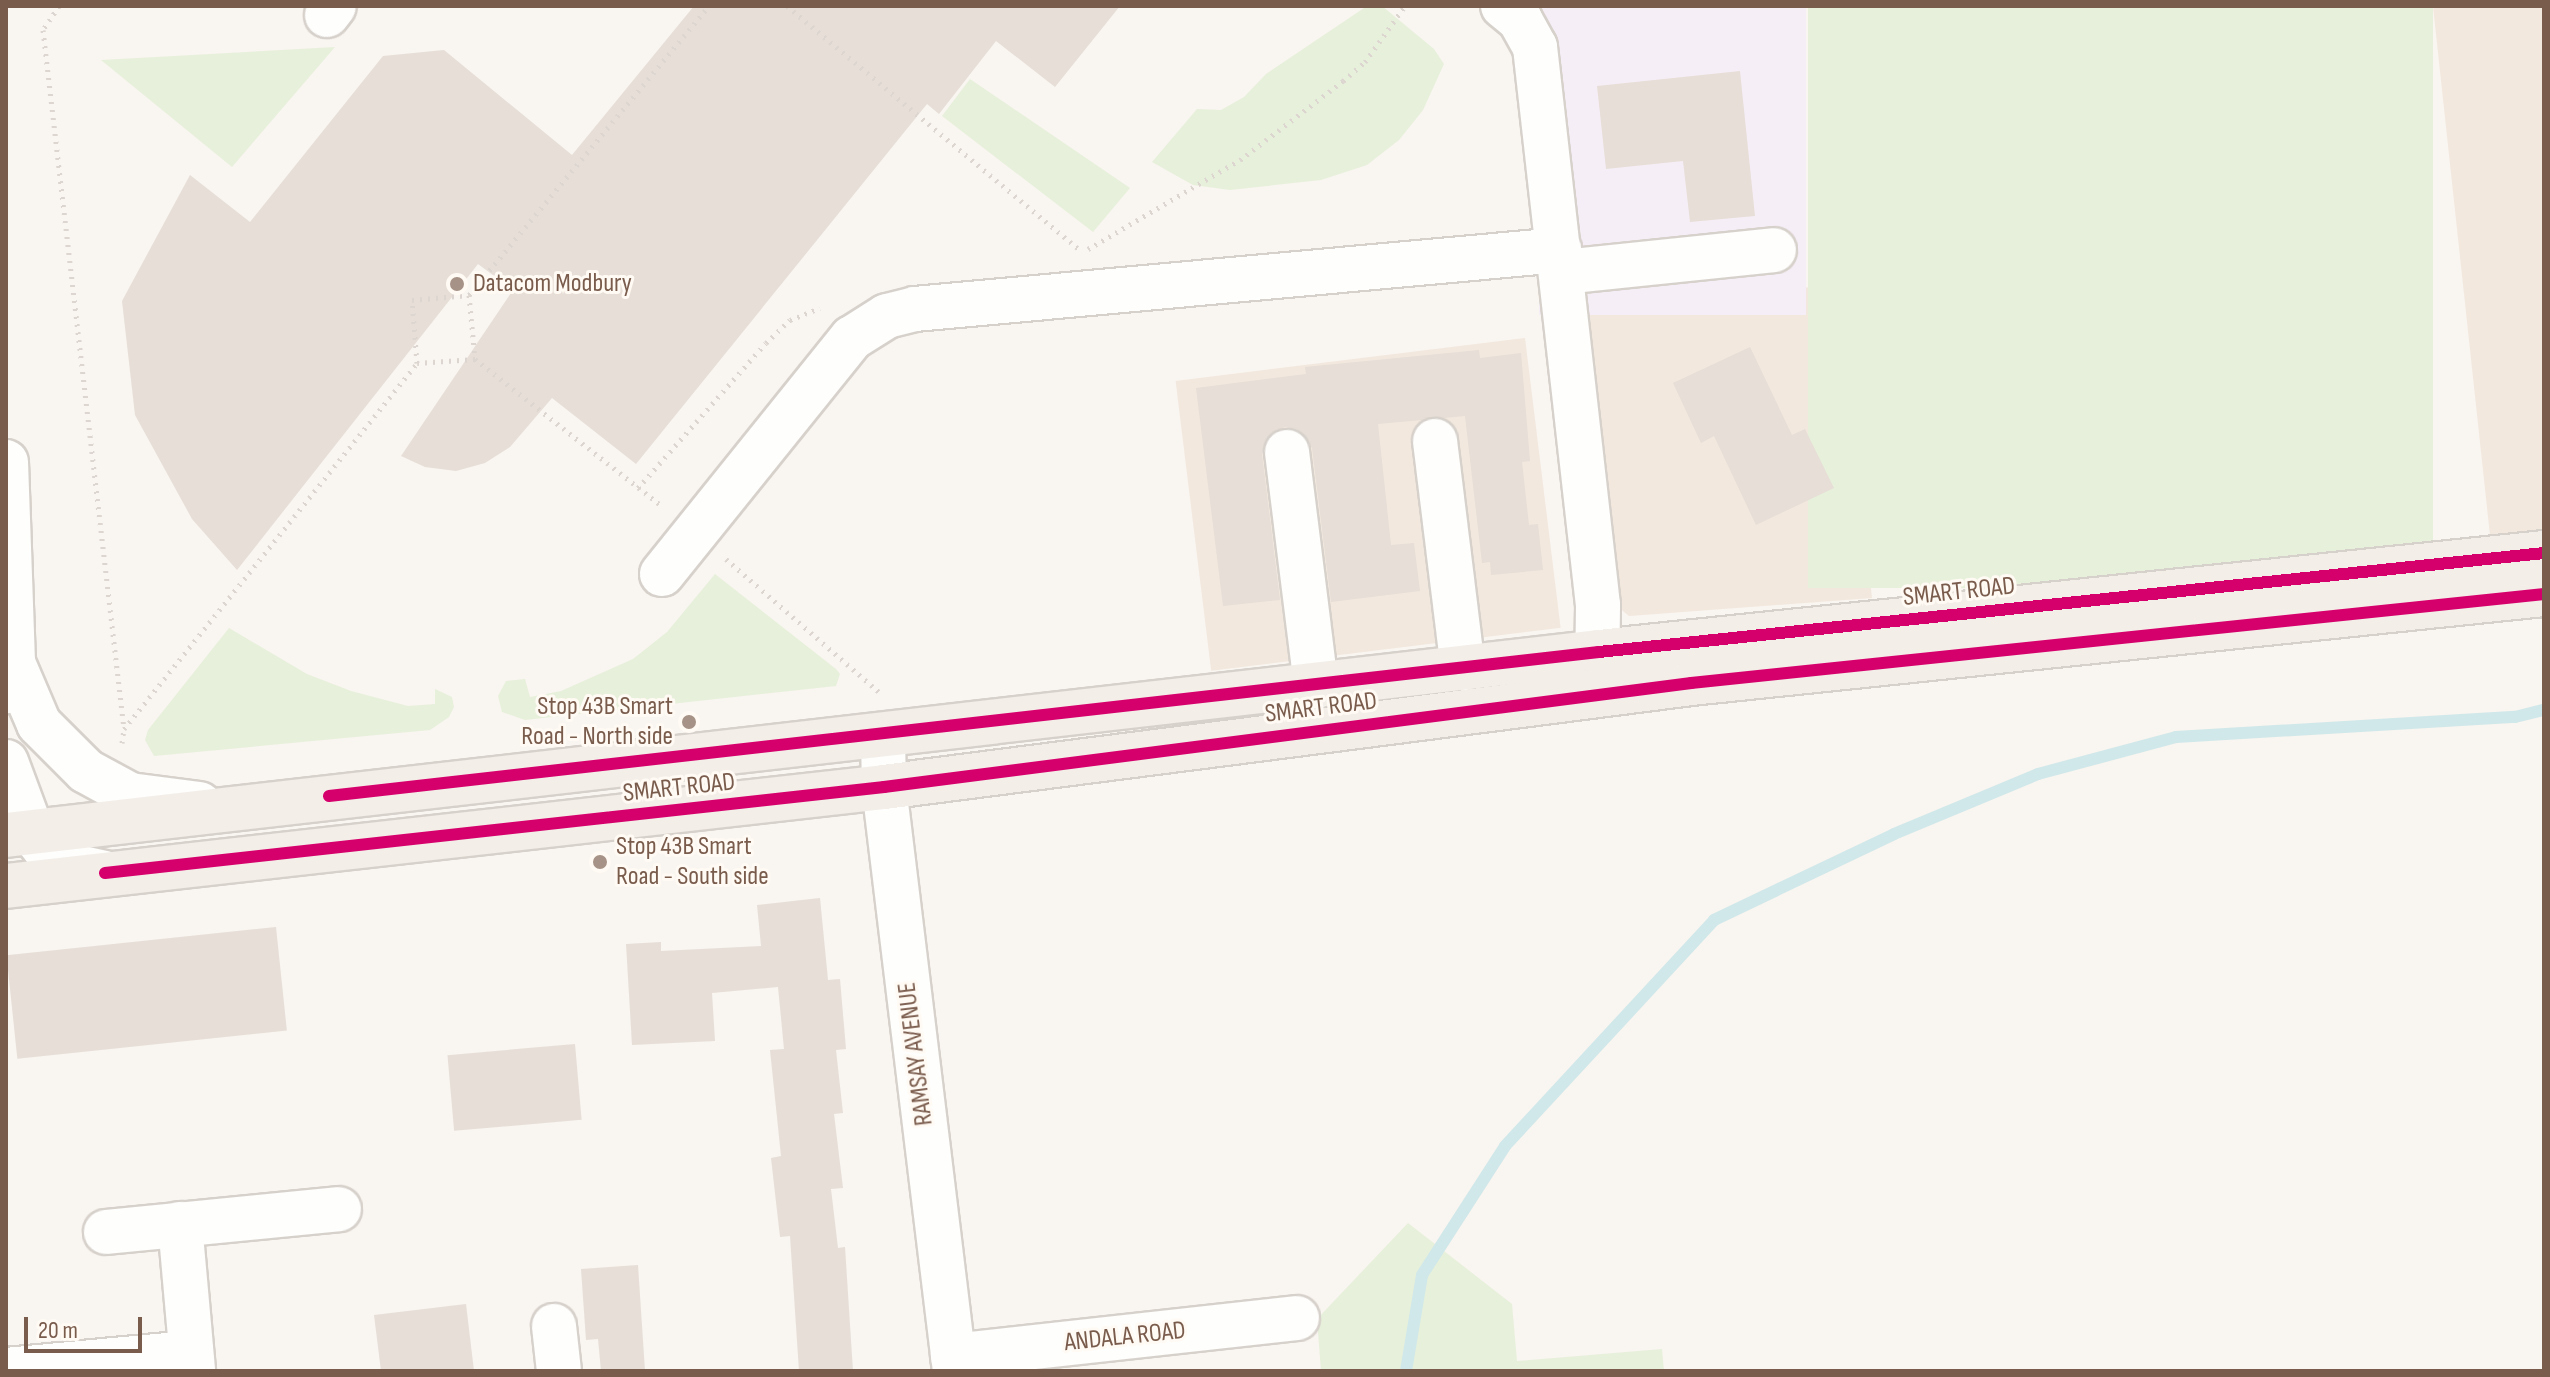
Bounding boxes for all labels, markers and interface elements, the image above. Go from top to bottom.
place label: Datacom Modbury [473,268,632,300]
marker: Datacom Modbury [448,275,466,293]
street label: SMART ROAD [1901,571,2017,613]
street label: SMART ROAD [1263,686,1379,730]
place label: Stop 43B Smart Road - North side [521,691,673,752]
marker: Stop 43B Smart Road - North side [680,713,698,731]
street label: SMART ROAD [621,767,737,809]
place label: Stop 43B Smart Road - South side [616,831,769,892]
marker: Stop 43B Smart Road - South side [591,853,609,871]
street label: RAMSAY AVENUE [892,981,940,1127]
scale bar [28,1301,146,1351]
street label: ANDALA ROAD [1063,1315,1187,1359]
text: 20 m [38,1316,78,1345]

